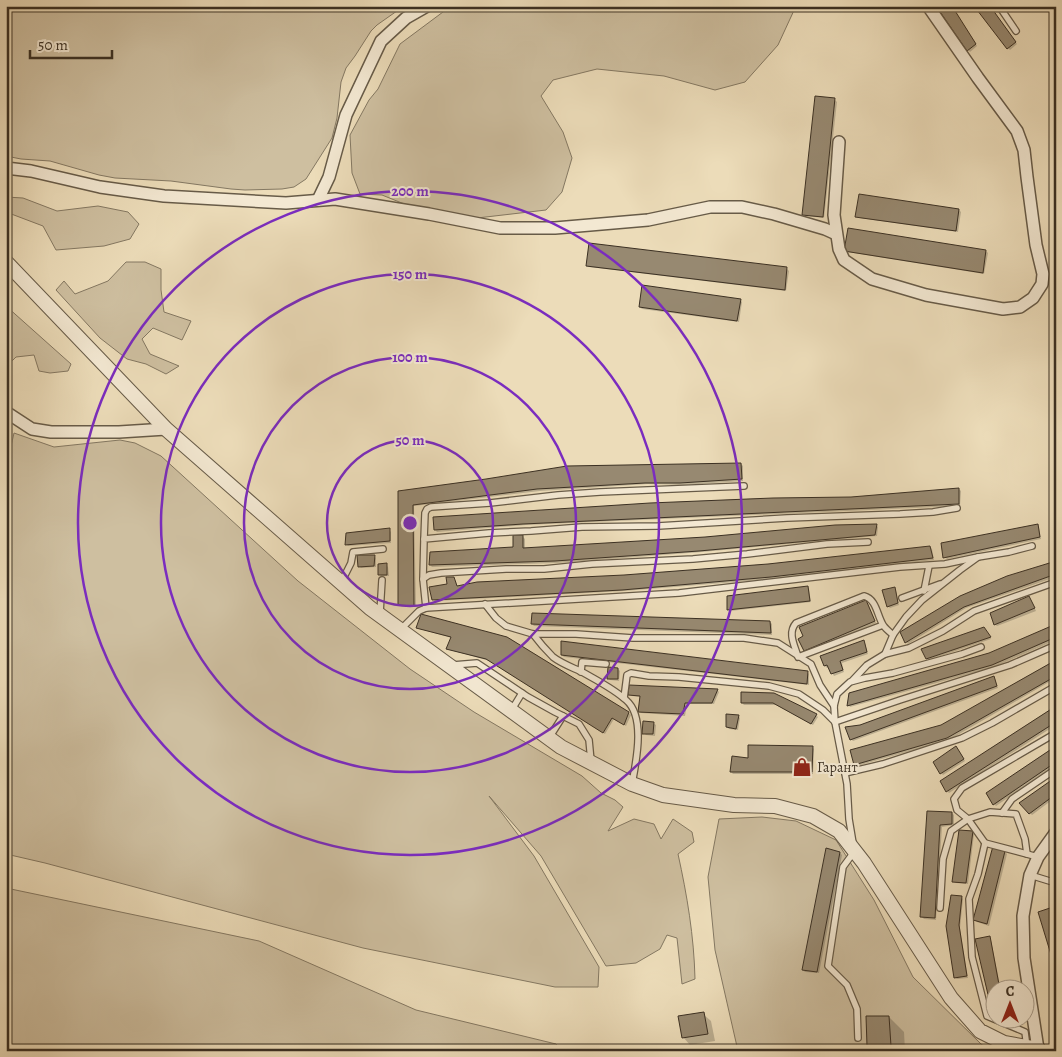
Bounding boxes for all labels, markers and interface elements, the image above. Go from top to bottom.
scale bar [30,28,112,60]
text: 50 m [38,35,68,55]
text: 200 m [391,181,429,201]
text: 150 m [393,264,428,284]
text: 100 m [392,347,428,367]
text: 50 m [395,430,425,450]
centre of rings [401,514,419,532]
shop icon: Гарант [791,756,813,778]
place label: Гарант [817,758,858,777]
north arrow [984,980,1034,1030]
text: С [1006,982,1015,1001]

